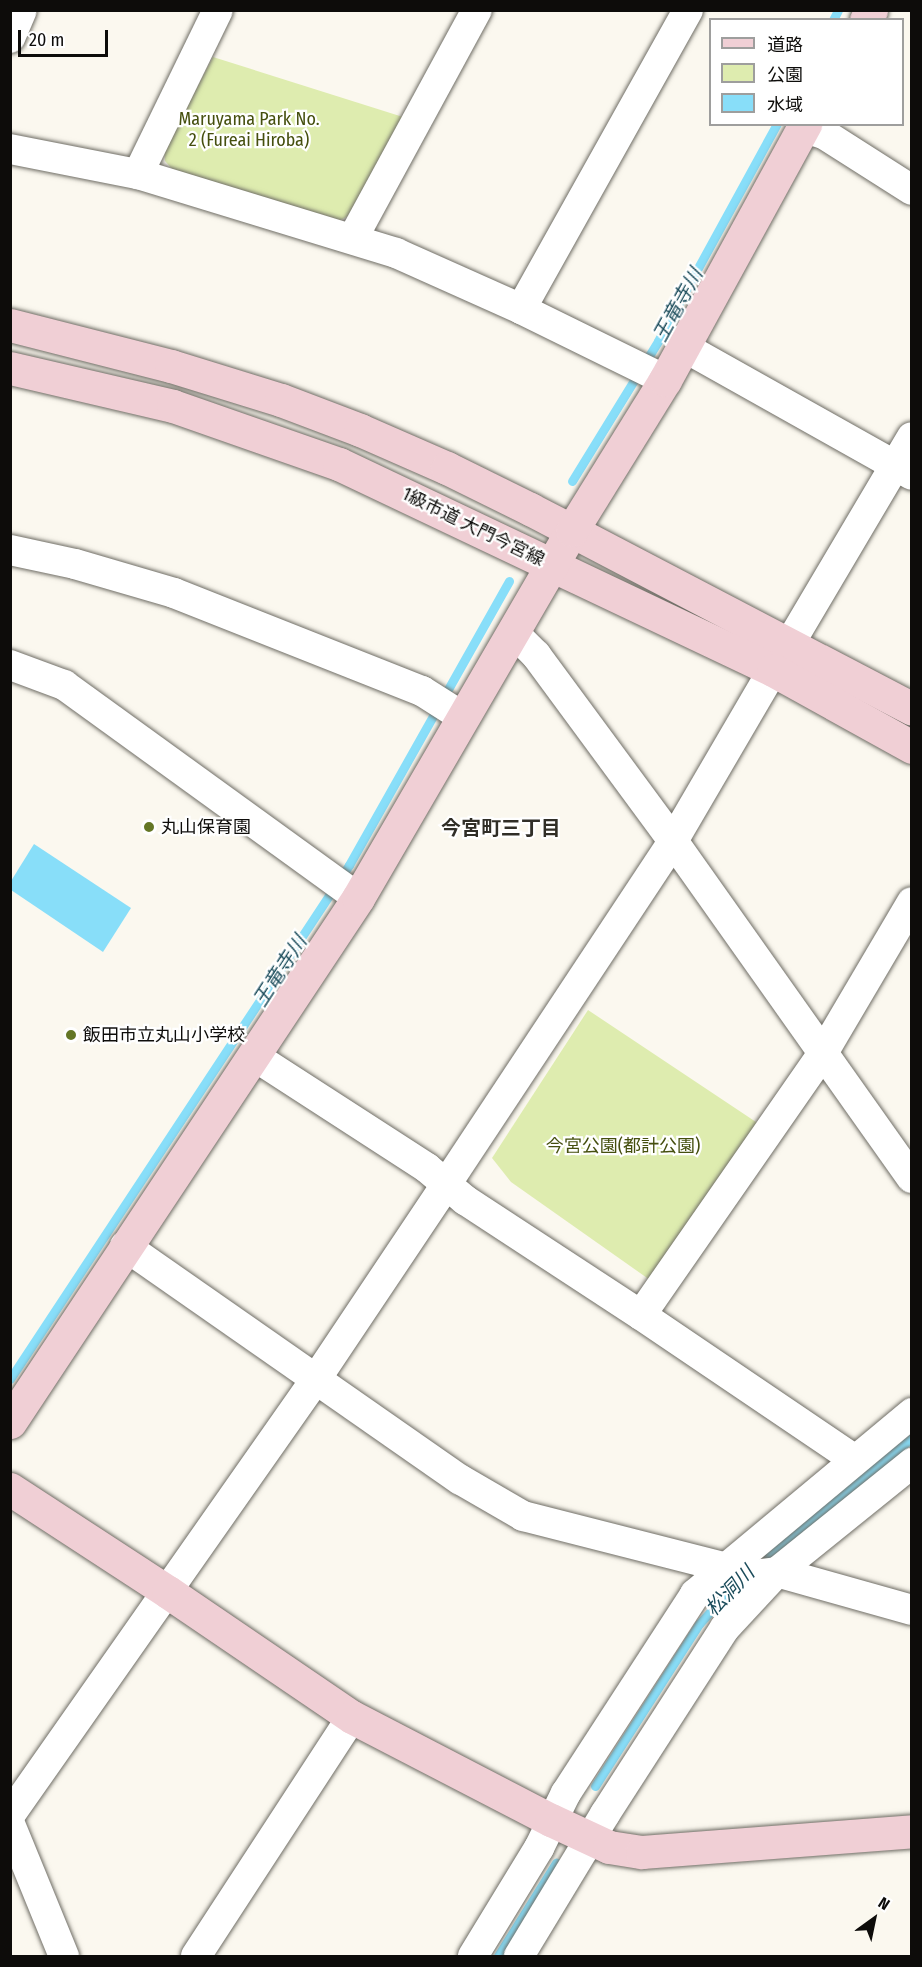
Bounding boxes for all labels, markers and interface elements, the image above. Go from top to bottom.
scale bar [21,18,111,56]
legend [709,18,904,126]
text: 20 m [29,29,64,51]
text: 道路 [767,34,803,56]
text: 公園 [767,64,803,86]
text: 水域 [767,94,803,116]
park label: Maruyama Park No. 2 (Fureai Hiroba) [178,109,320,152]
water label: 王竜寺川 [648,264,708,346]
street label: 1級市道 大門今宮線 [398,483,548,571]
place label: 丸山保育園 [161,816,251,838]
district label: 今宮町三丁目 [441,816,561,840]
marker: 丸山保育園 [142,820,156,834]
water label: 王竜寺川 [248,931,312,1011]
place label: 飯田市立丸山小学校 [83,1024,245,1046]
marker: 飯田市立丸山小学校 [64,1028,78,1042]
park label: 今宮公園(都計公園) [546,1135,700,1157]
water label: 松洞川 [701,1561,759,1621]
north arrow [844,1889,904,1949]
text: N [875,1893,893,1914]

